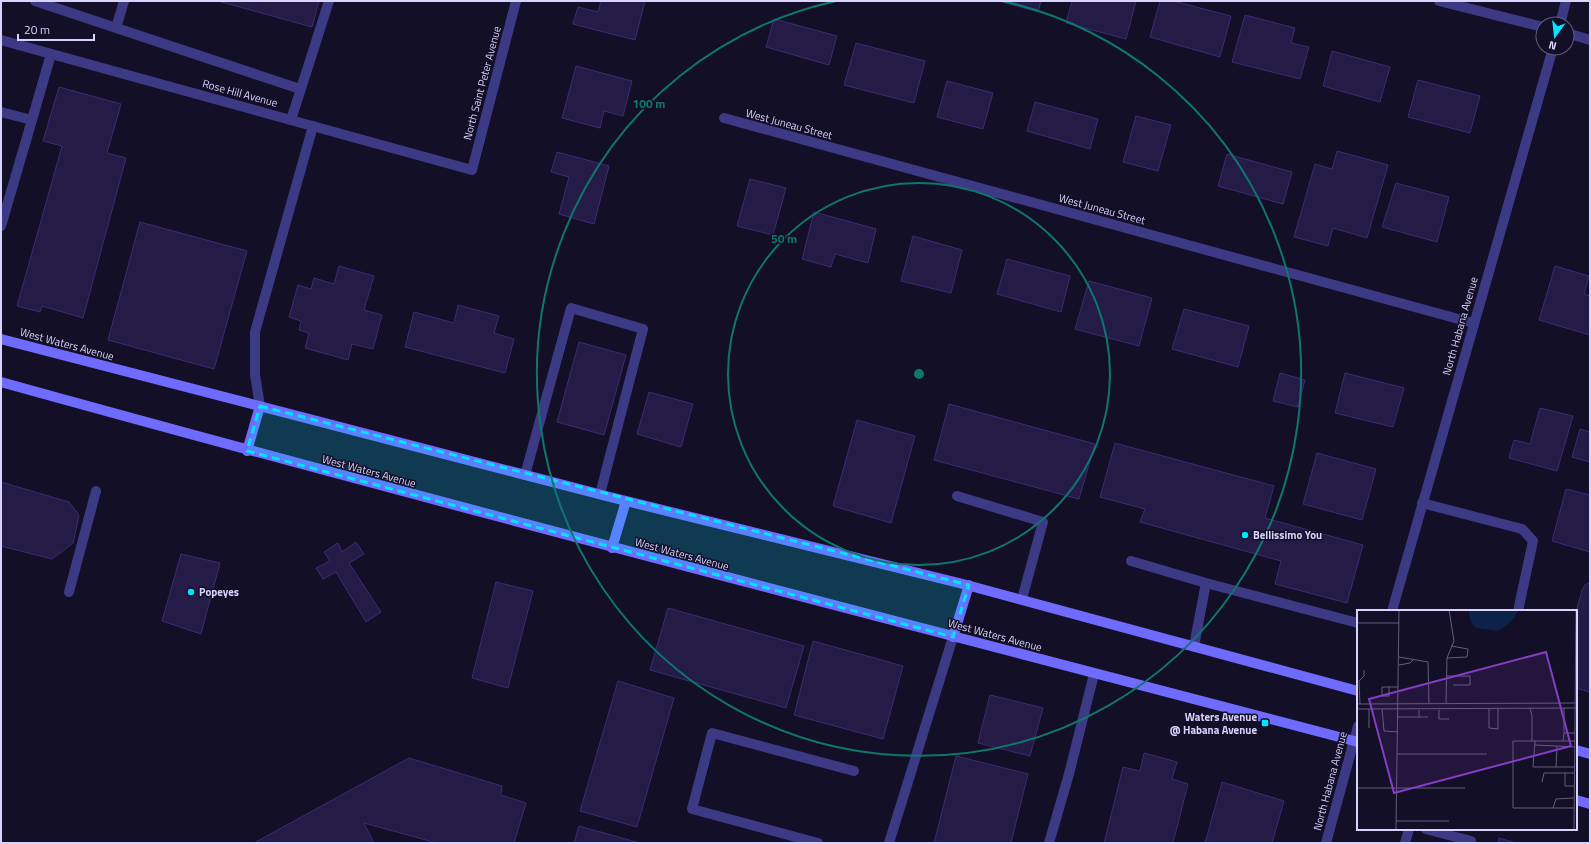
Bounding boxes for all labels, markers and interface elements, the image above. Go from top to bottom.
scale bar [18,16,94,42]
north arrow [1535,16,1575,56]
text: 20 m [24,20,50,39]
street label: North Saint Peter Avenue [459,24,505,142]
text: N [1547,37,1558,54]
street label: Rose Hill Avenue [201,75,280,111]
text: 100 m [633,94,665,113]
street label: West Juneau Street [744,105,834,143]
street label: West Juneau Street [1057,190,1147,228]
text: 50 m [771,229,797,248]
street label: North Habana Avenue [1438,275,1482,377]
street label: West Waters Avenue [18,324,116,364]
centre of rings [912,367,926,381]
street label: West Waters Avenue [320,451,418,491]
place label: Bellissimo You [1253,527,1322,543]
marker: Bellissimo You [1240,530,1250,540]
street label: West Waters Avenue [633,534,731,574]
place label: Popeyes [199,584,239,600]
marker: Popeyes [186,587,196,597]
inset map [1357,610,1577,830]
street label: West Waters Avenue [946,615,1044,655]
place label: Waters Avenue @ Habana Avenue [1170,709,1257,738]
marker: Waters Avenue @ Habana Avenue [1260,718,1270,728]
street label: North Habana Avenue [1309,729,1351,832]

